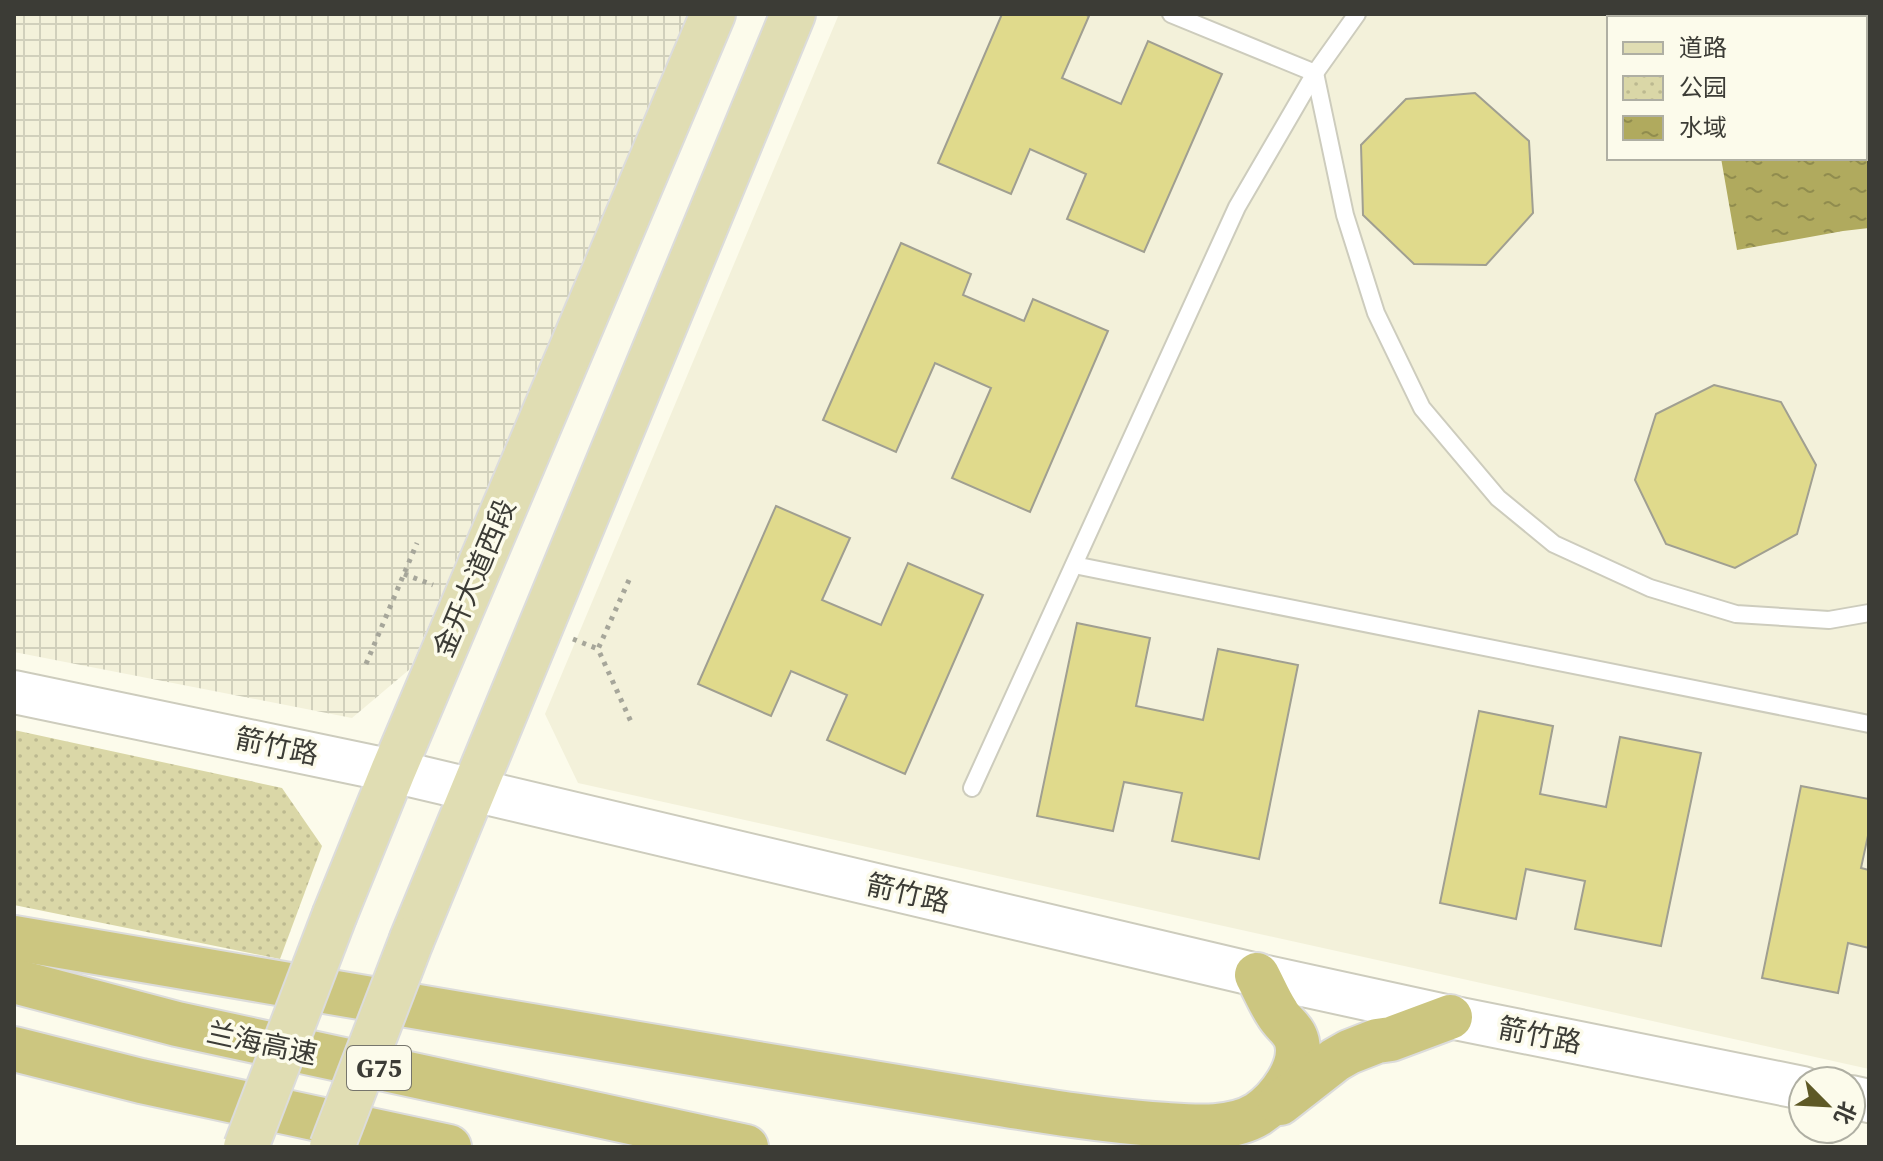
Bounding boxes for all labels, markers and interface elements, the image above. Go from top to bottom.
legend [1607,16,1867,160]
text: 道路 [1679,31,1727,64]
text: 公园 [1679,71,1727,104]
text: 水域 [1679,111,1727,144]
street label: 金开大道西段 [424,493,524,663]
street label: 箭竹路 [232,719,322,773]
street label: 箭竹路 [863,865,953,921]
street label: 箭竹路 [1495,1008,1585,1062]
street label: 兰海高速 [203,1013,321,1073]
road number: G75 [347,1046,411,1090]
north arrow [1787,1065,1867,1145]
text: 北 [1827,1097,1863,1129]

